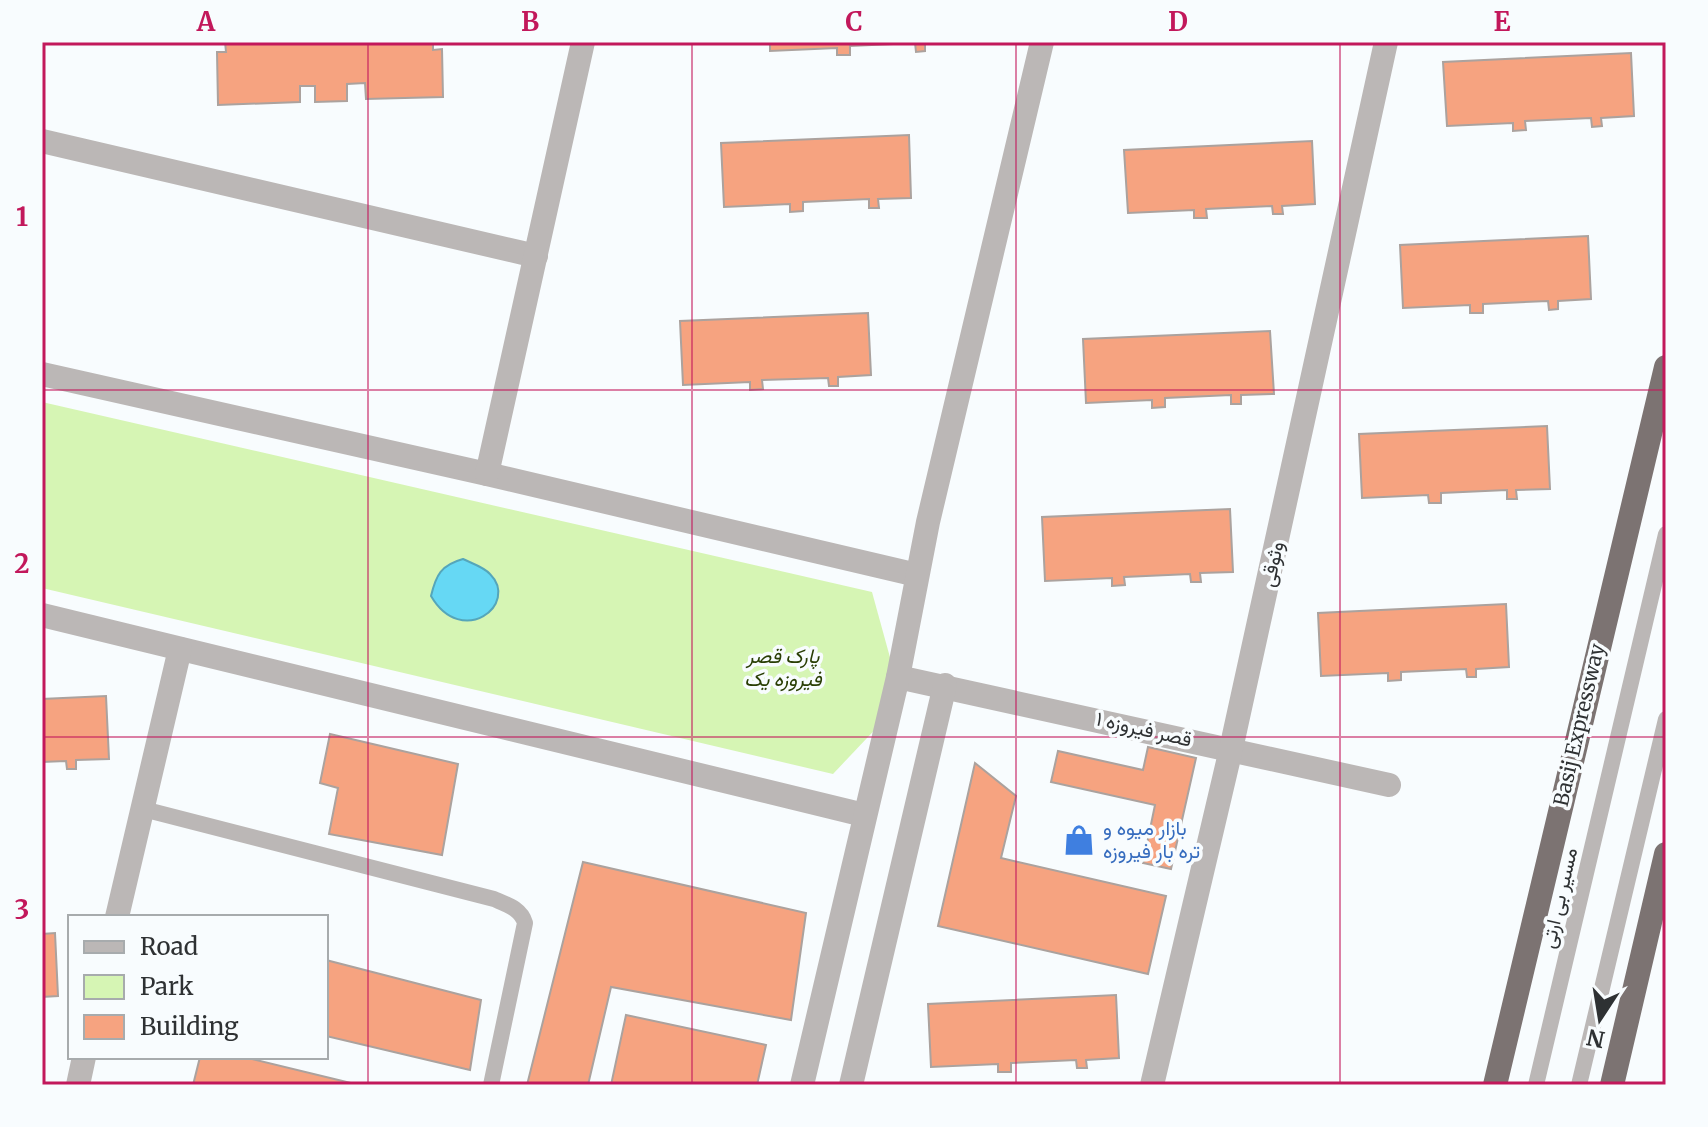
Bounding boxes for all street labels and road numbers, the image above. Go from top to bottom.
street label: وثوقی [1254,539,1290,589]
street label: Basij Expressway [1548,641,1609,809]
street label: قصر فیروزه ۱ [1094,705,1194,753]
street label: مسیر بی ارتی [1535,845,1583,951]

